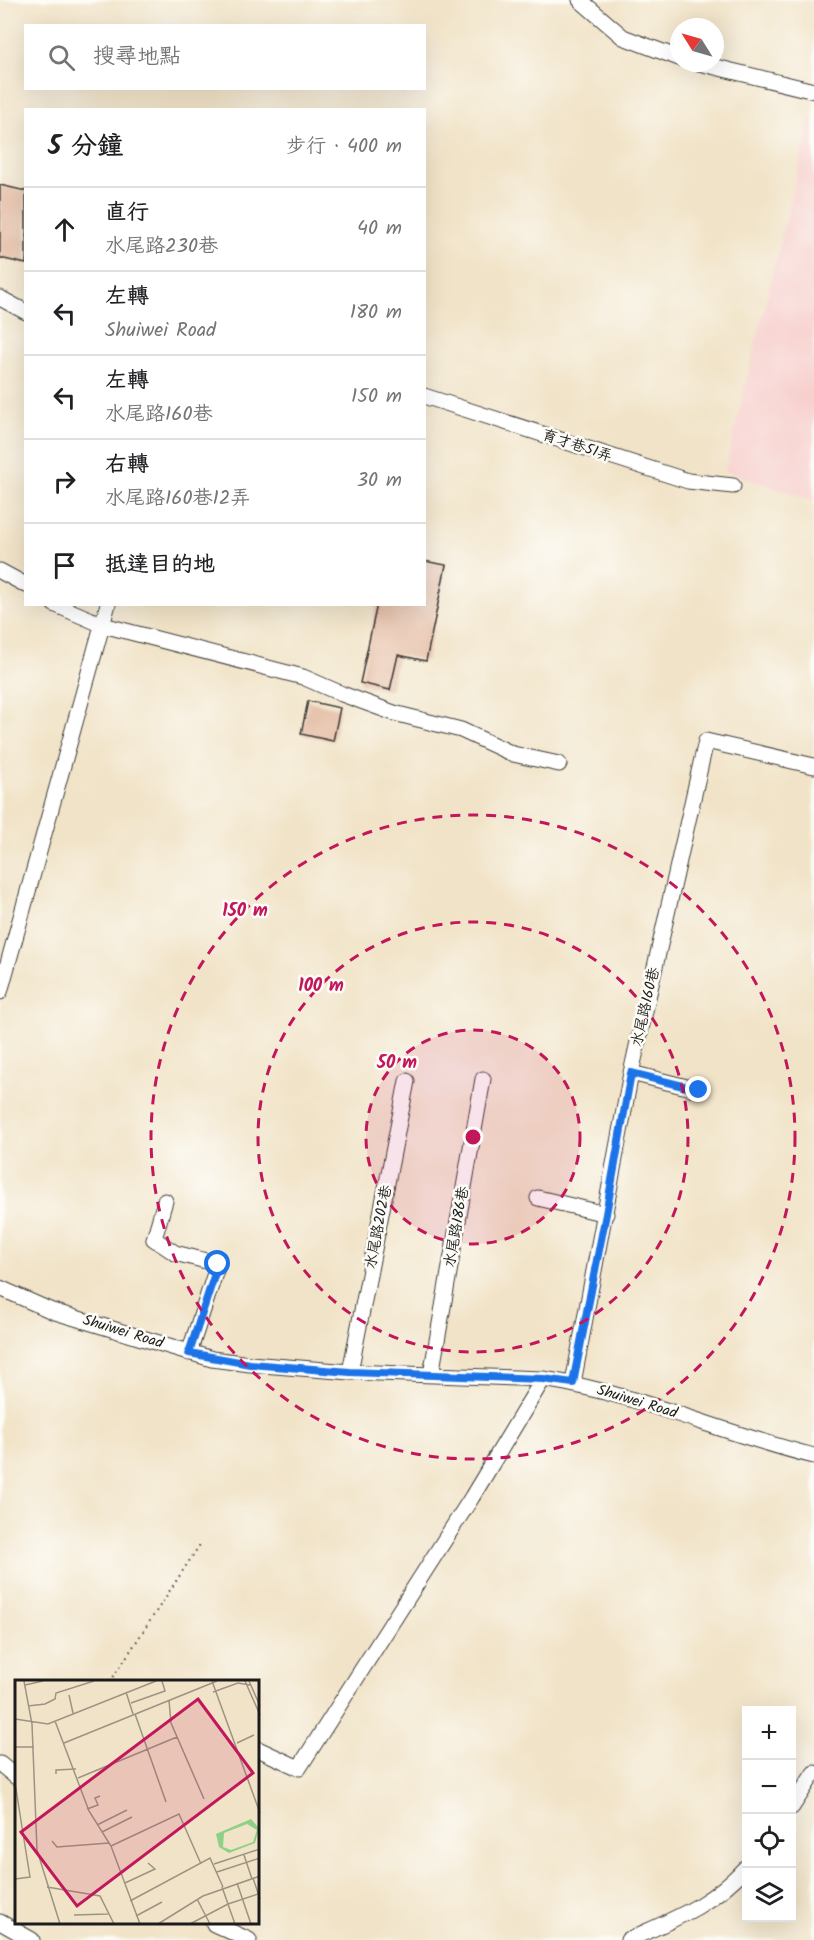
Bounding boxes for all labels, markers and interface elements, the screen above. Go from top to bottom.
north arrow [670,18,724,72]
search box [24,24,426,90]
text: 搜尋地點 [93,40,181,75]
icon: search [45,41,78,74]
text: 5 分鐘 [48,126,123,168]
text: 步行 · 400 m [286,131,402,163]
text: 直行 [105,196,149,231]
icon: ahead [48,213,81,246]
text: 40 m [357,213,402,245]
text: 水尾路230巷 [105,231,218,263]
text: 左轉 [105,280,149,315]
icon: left [48,297,81,330]
text: 180 m [350,297,402,329]
text: Shuiwei Road [105,315,216,347]
text: 左轉 [105,364,149,399]
icon: left [48,381,81,414]
text: 150 m [351,381,402,413]
text: 水尾路160巷 [105,399,212,431]
street label: 育才巷51弄 [539,423,615,469]
text: 右轉 [105,448,149,483]
icon: right [48,465,81,498]
text: 30 m [357,465,402,497]
text: 水尾路160巷12弄 [105,483,250,515]
text: 抵達目的地 [105,548,215,583]
icon: arrive [48,549,81,582]
text: 150 m [222,897,268,926]
street label: 水尾路160巷 [625,965,667,1049]
text: 100 m [298,972,344,1001]
text: 50 m [376,1049,417,1078]
route end [685,1076,711,1102]
centre of rings [463,1127,483,1147]
street label: 水尾路202巷 [359,1183,399,1271]
street label: 水尾路186巷 [438,1184,476,1270]
route start [204,1250,230,1276]
street label: Shuiwei Road [80,1308,167,1356]
street label: Shuiwei Road [594,1378,681,1426]
inset map [15,1680,260,1925]
map controls [742,1706,796,1922]
button: + [742,1706,796,1760]
button: − [742,1760,796,1814]
button: locate [742,1814,796,1868]
button: layers [742,1868,796,1922]

